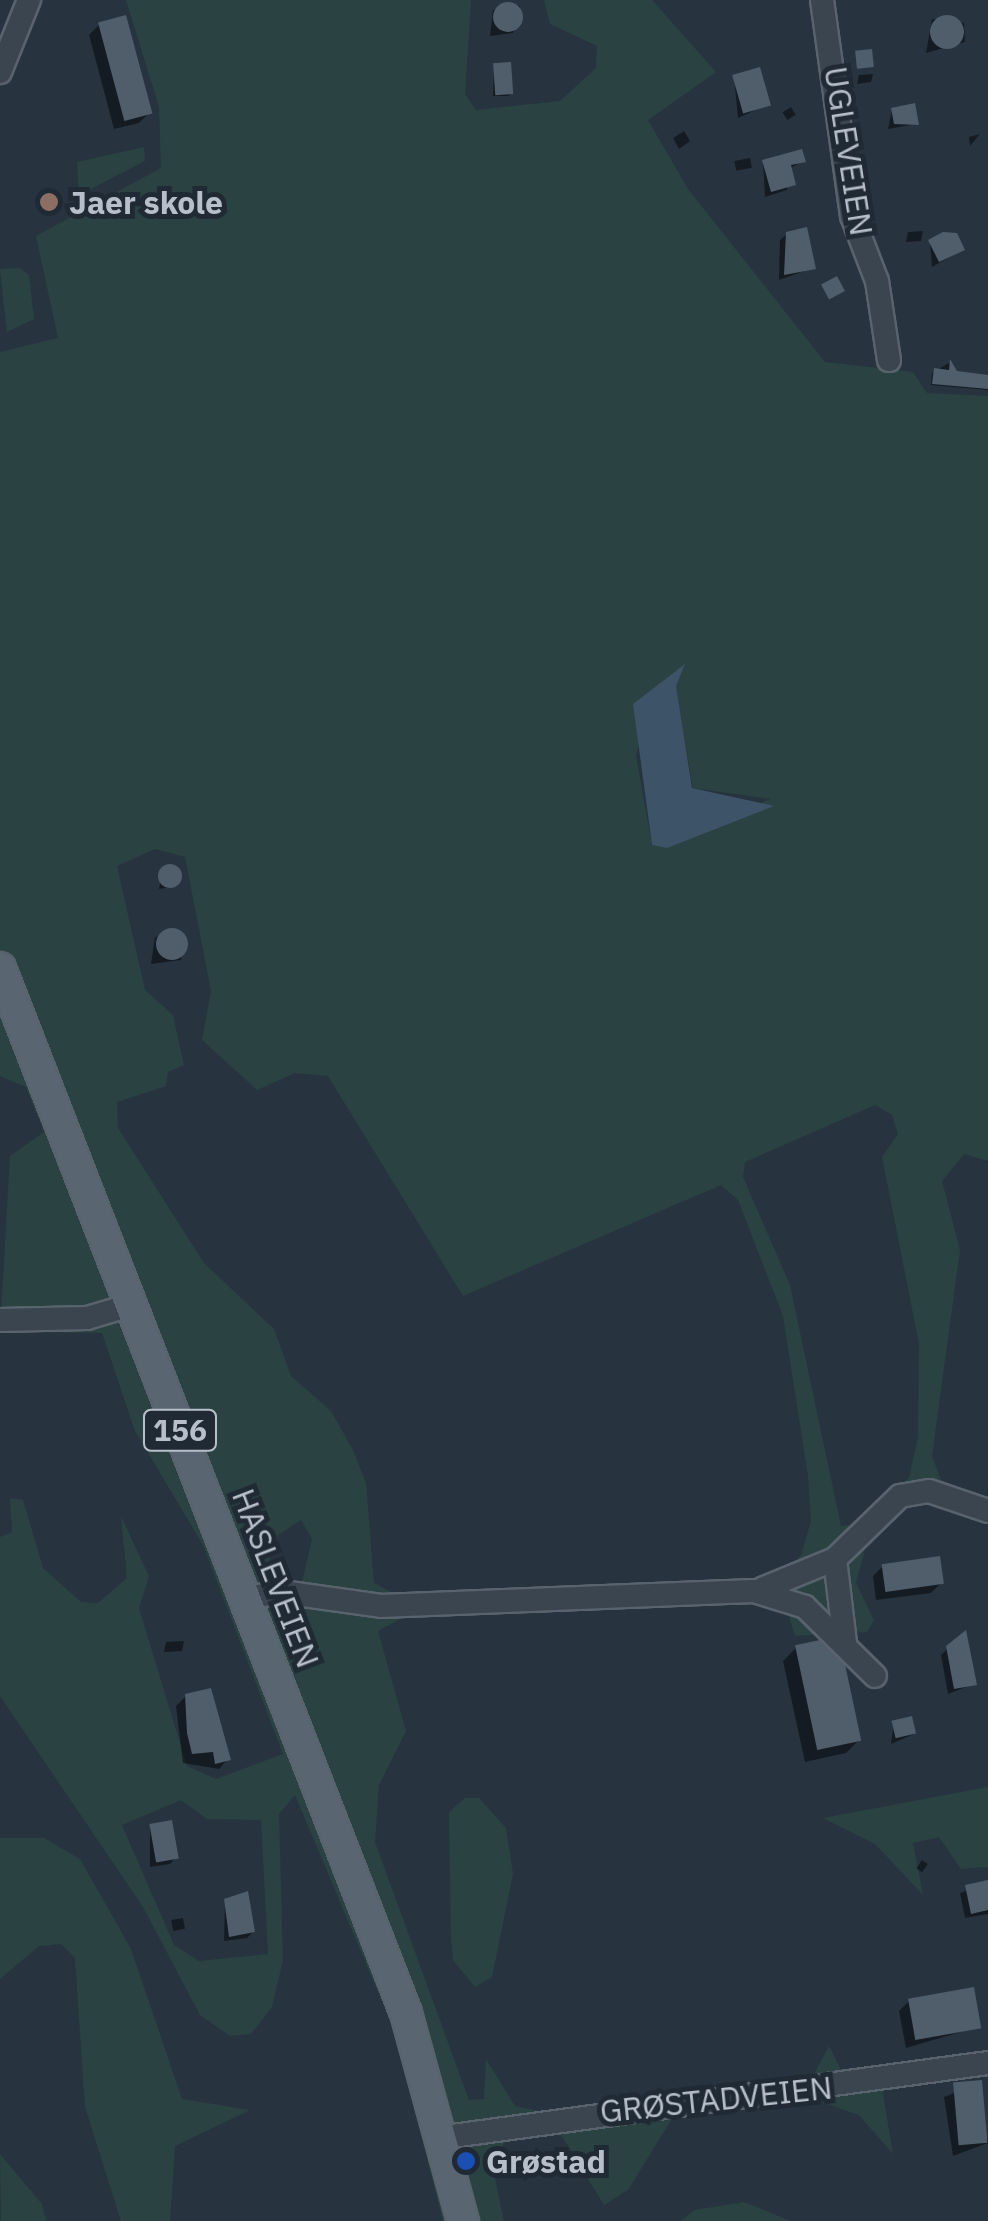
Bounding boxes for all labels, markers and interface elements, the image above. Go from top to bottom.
street label: UGLEVEIEN [817,64,881,238]
place label: Jaer skole [69,183,223,221]
marker: Jaer skole [38,191,60,213]
road number: 156 [142,1405,218,1455]
street label: HASLEVEIEN [224,1483,328,1673]
street label: GRØSTADVEIEN [598,2068,834,2130]
place label: Grøstad [486,2142,606,2180]
marker: Grøstad [455,2150,477,2172]

